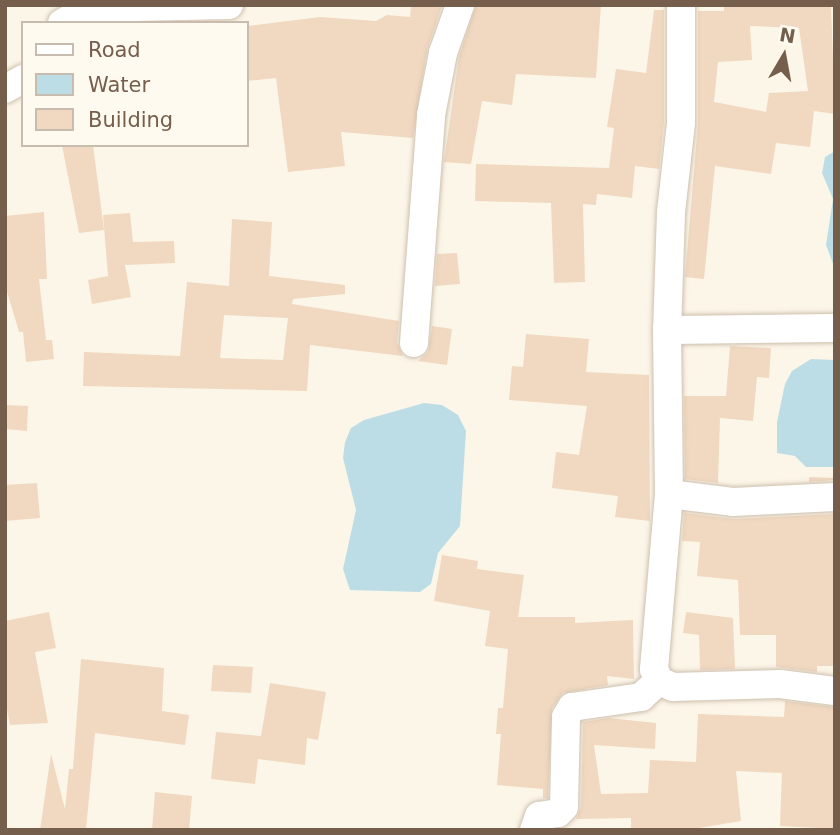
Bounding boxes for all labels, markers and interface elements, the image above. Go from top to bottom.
legend [21,21,248,147]
north arrow [749,21,819,91]
text: N [778,23,797,48]
text: Road [88,38,141,62]
text: Water [88,73,150,97]
text: Building [88,108,173,132]

